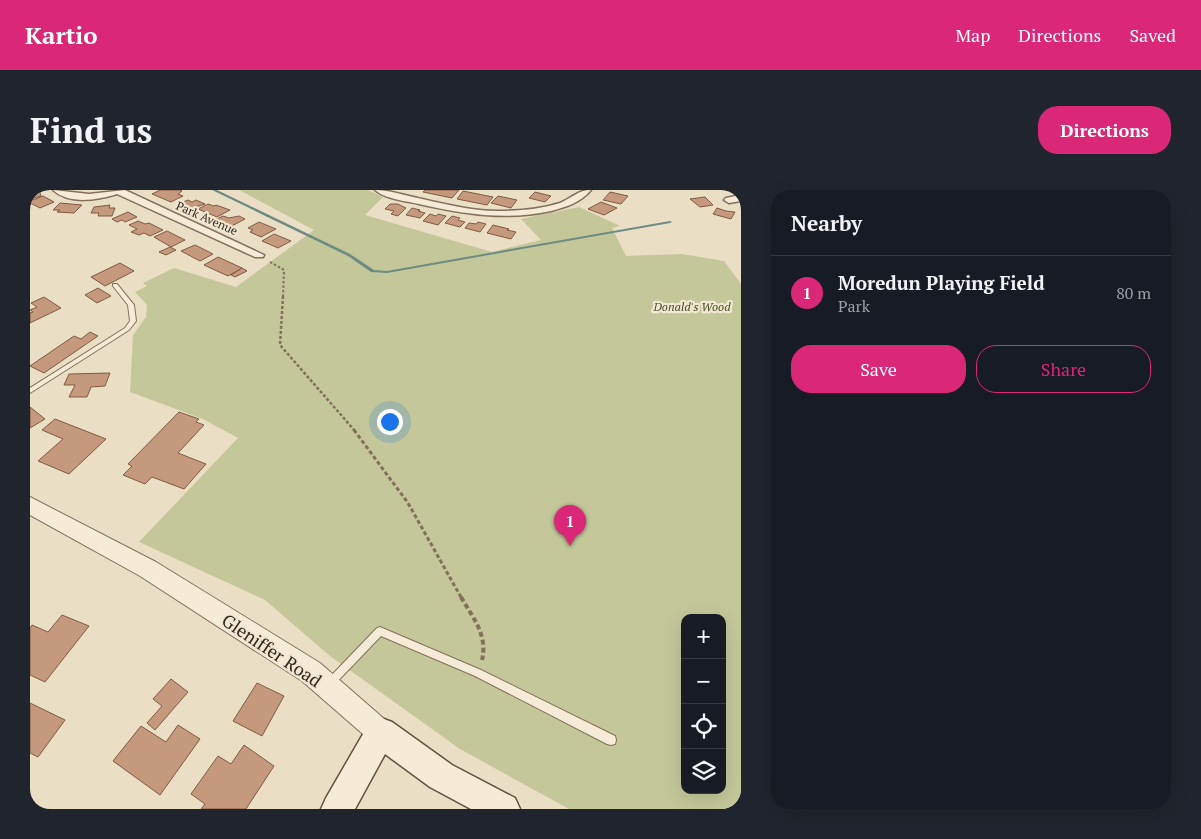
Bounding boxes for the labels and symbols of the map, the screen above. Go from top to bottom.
street label: Park Avenue [174,198,240,238]
park label: Donald's Wood [652,299,731,314]
your location [377,409,403,435]
pin: 1 [554,505,586,546]
street label: Gleniffer Road [217,608,327,692]

